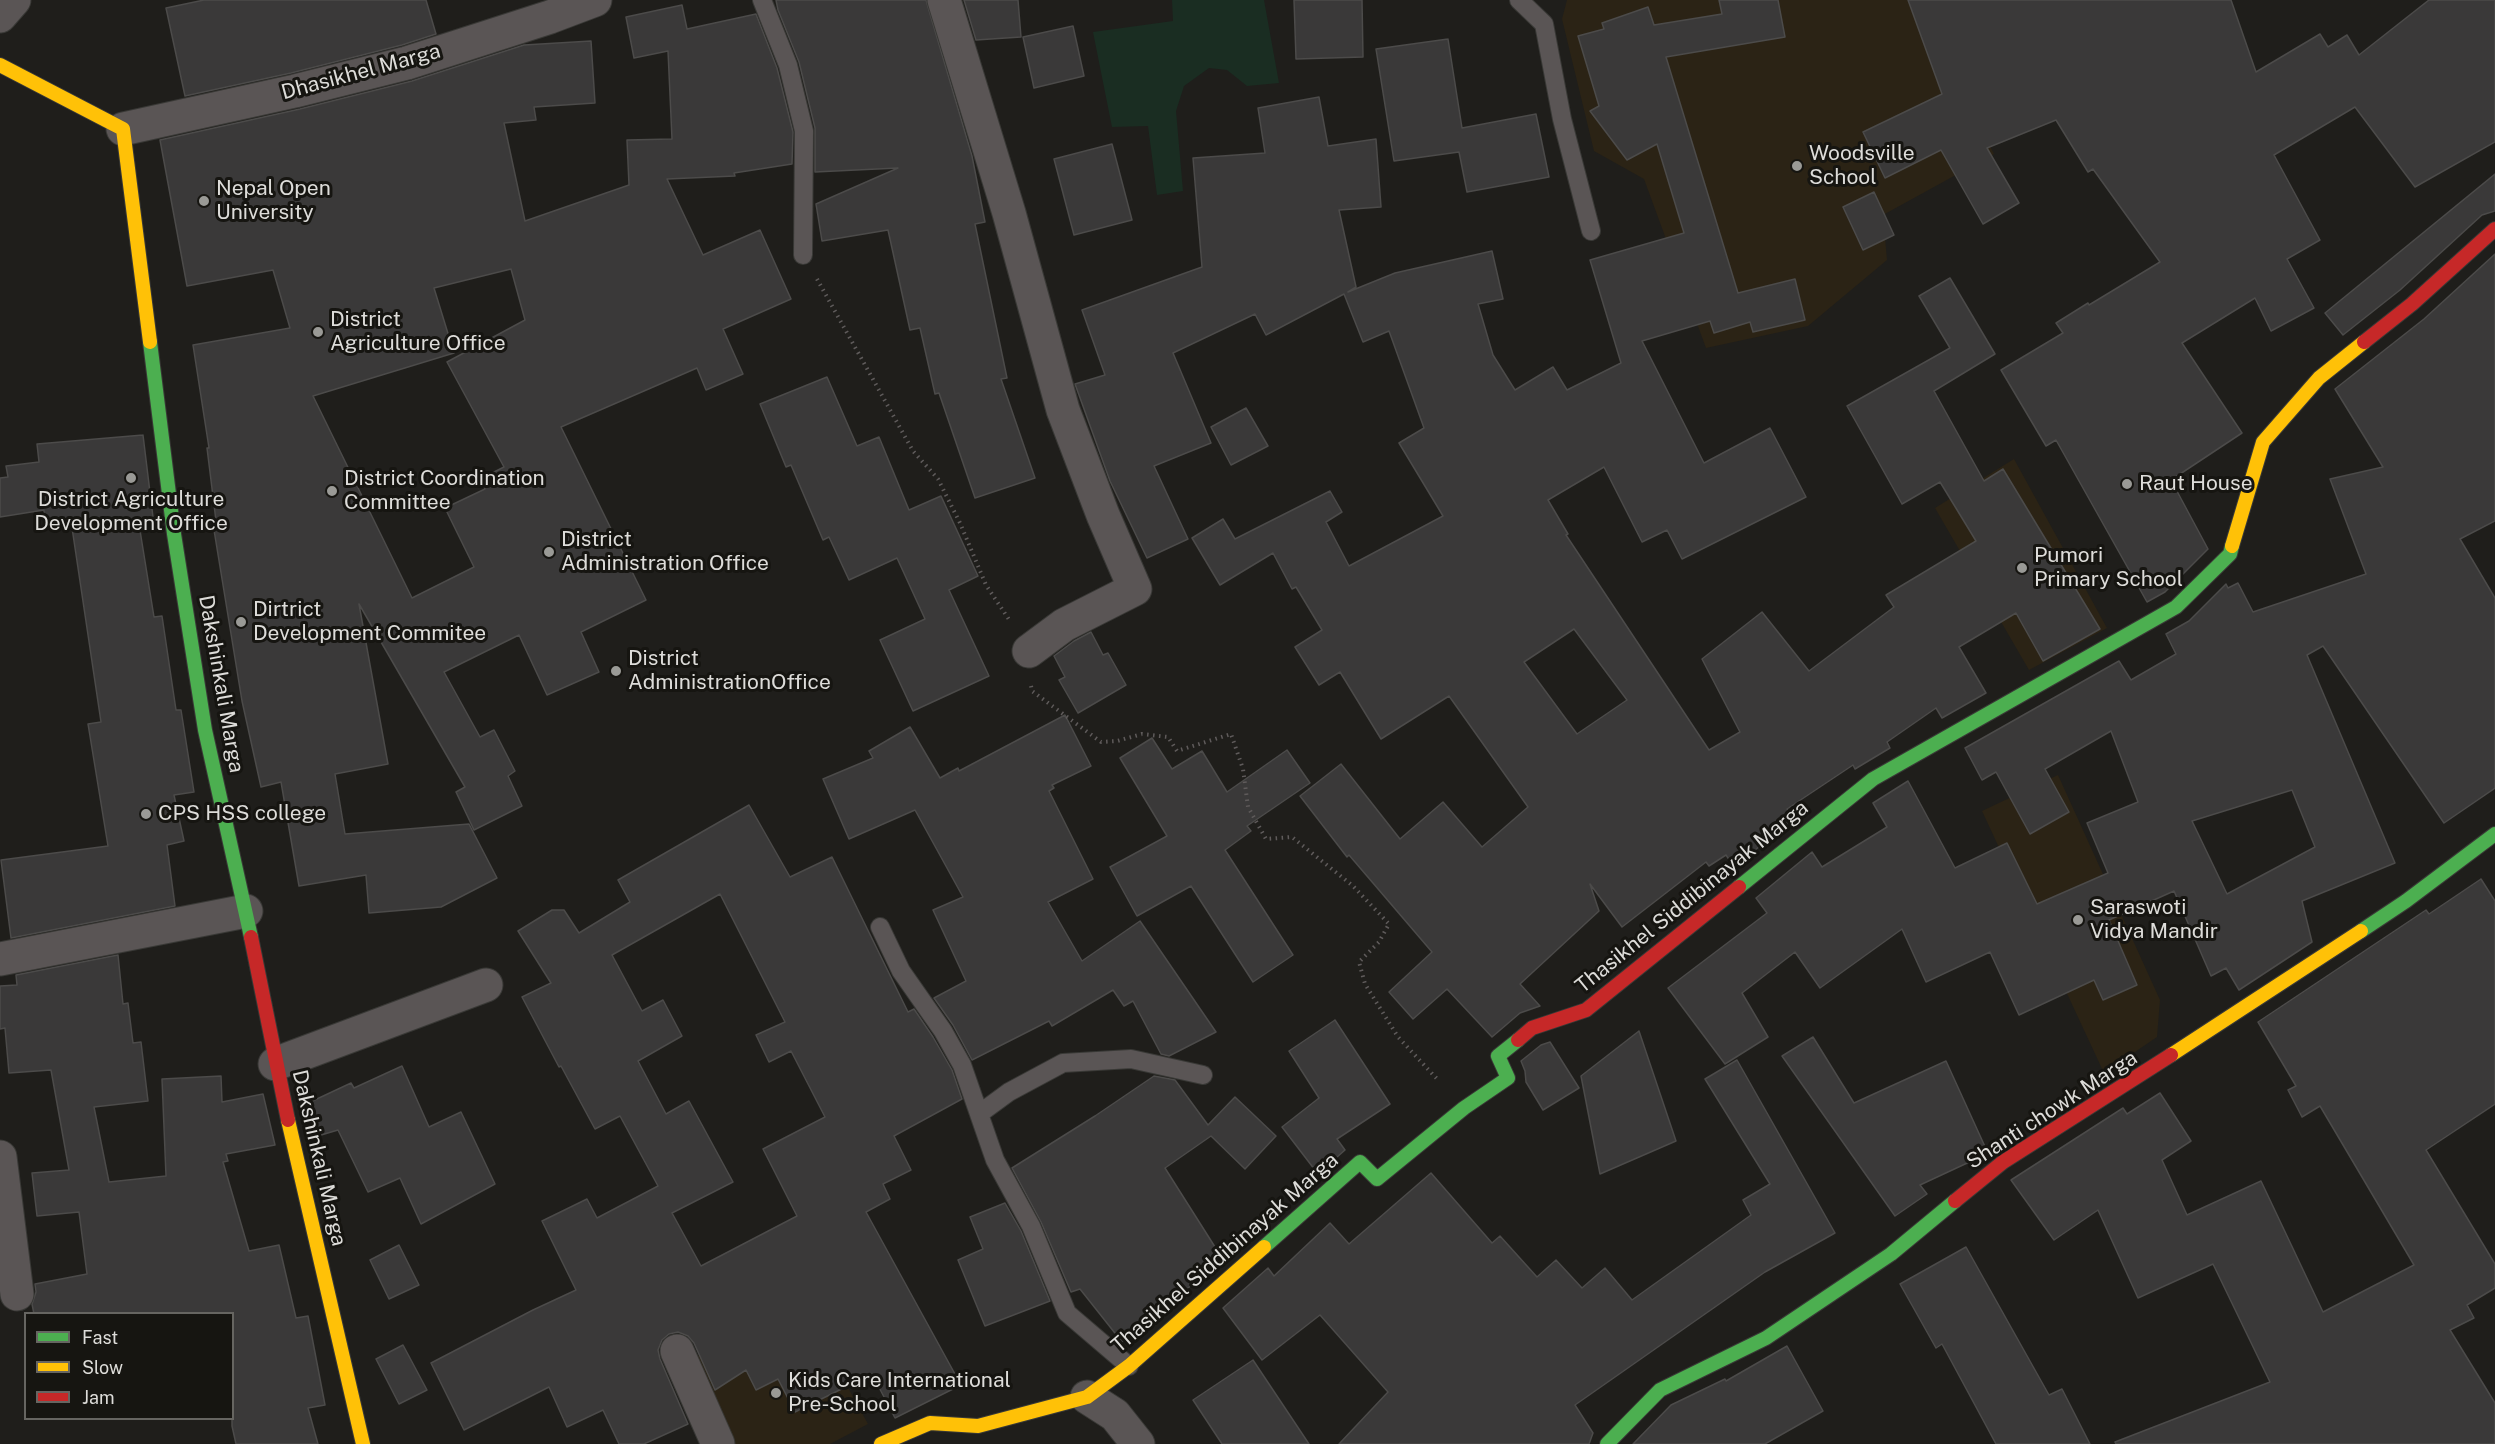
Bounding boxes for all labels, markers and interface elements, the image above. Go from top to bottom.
street label: Dhasikhel Marga [279,39,443,105]
place label: Woodsville School [1809,141,1915,191]
marker: Woodsville School [1790,159,1804,173]
place label: Nepal Open University [216,176,331,226]
marker: Nepal Open University [197,194,211,208]
place label: District Agriculture Office [330,307,506,357]
marker: District Agriculture Office [311,325,325,339]
place label: District Coordination Committee [344,466,545,516]
marker: District Agriculture Development Office [124,471,138,485]
place label: Raut House [2139,471,2253,497]
marker: Raut House [2120,477,2134,491]
marker: District Coordination Committee [325,484,339,498]
place label: District Agriculture Development Office [34,487,228,537]
place label: District Administration Office [561,527,769,577]
place label: Pumori Primary School [2034,543,2183,593]
marker: District Administration Office [542,545,556,559]
marker: Pumori Primary School [2015,561,2029,575]
street label: Dakshinkali Marga [193,593,249,775]
place label: Dirtrict Development Commitee [253,597,486,647]
marker: Dirtrict Development Commitee [234,615,248,629]
place label: District AdministrationOffice [628,646,831,696]
marker: District AdministrationOffice [609,664,623,678]
street label: Thasikhel Siddibinayak Marga [1571,795,1813,999]
place label: CPS HSS college [158,801,326,827]
marker: CPS HSS college [139,807,153,821]
place label: Saraswoti Vidya Mandir [2090,895,2218,945]
marker: Saraswoti Vidya Mandir [2071,913,2085,927]
street label: Shanti chowk Marga [1962,1045,2142,1175]
street label: Dakshinkali Marga [286,1067,352,1249]
street label: Thasikhel Siddibinayak Marga [1106,1148,1344,1358]
legend [24,1312,234,1420]
text: Fast [82,1327,118,1348]
text: Slow [82,1357,123,1378]
place label: Kids Care International Pre-School [788,1368,1011,1418]
marker: Kids Care International Pre-School [769,1386,783,1400]
text: Jam [82,1387,115,1408]

